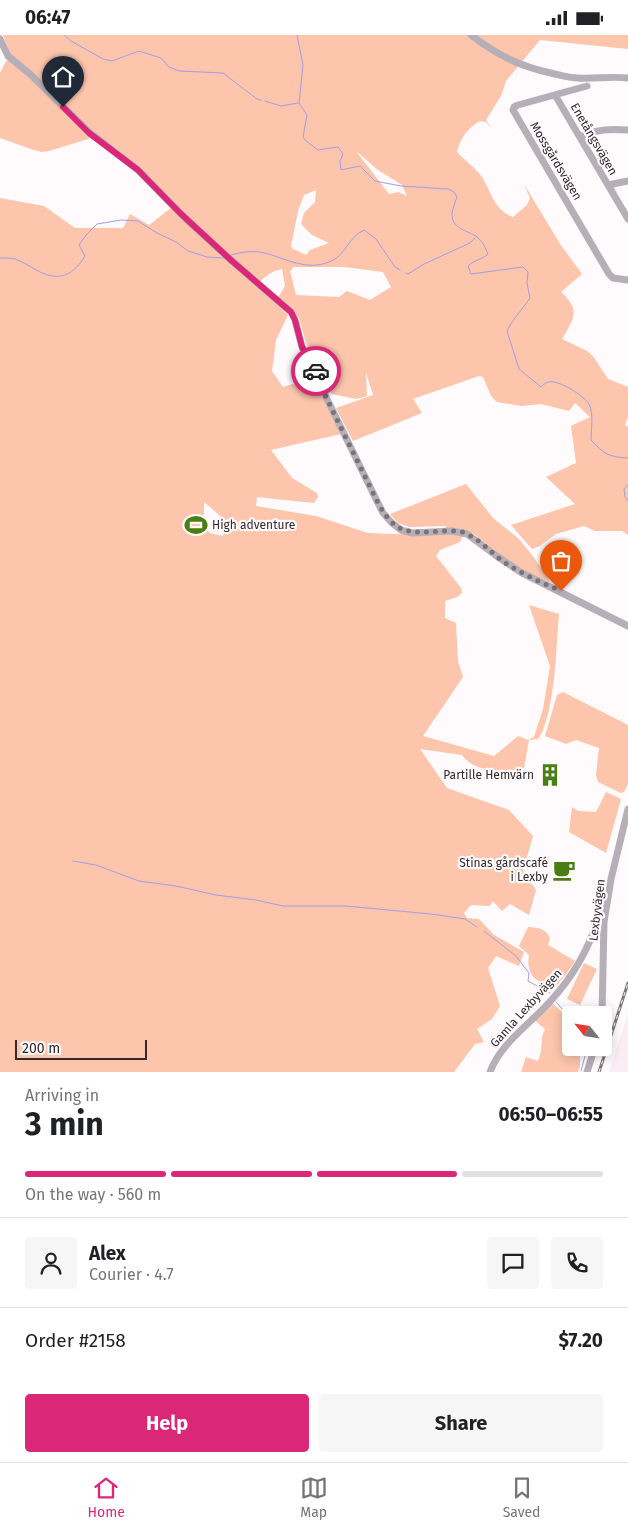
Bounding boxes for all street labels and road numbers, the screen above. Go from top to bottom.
street label: Enetångsvägen [568,100,620,178]
street label: Mossgårdsvägen [527,119,585,203]
street label: Lexbyvägen [586,878,608,942]
street label: Gamla Lexbyvägen [487,966,565,1050]

